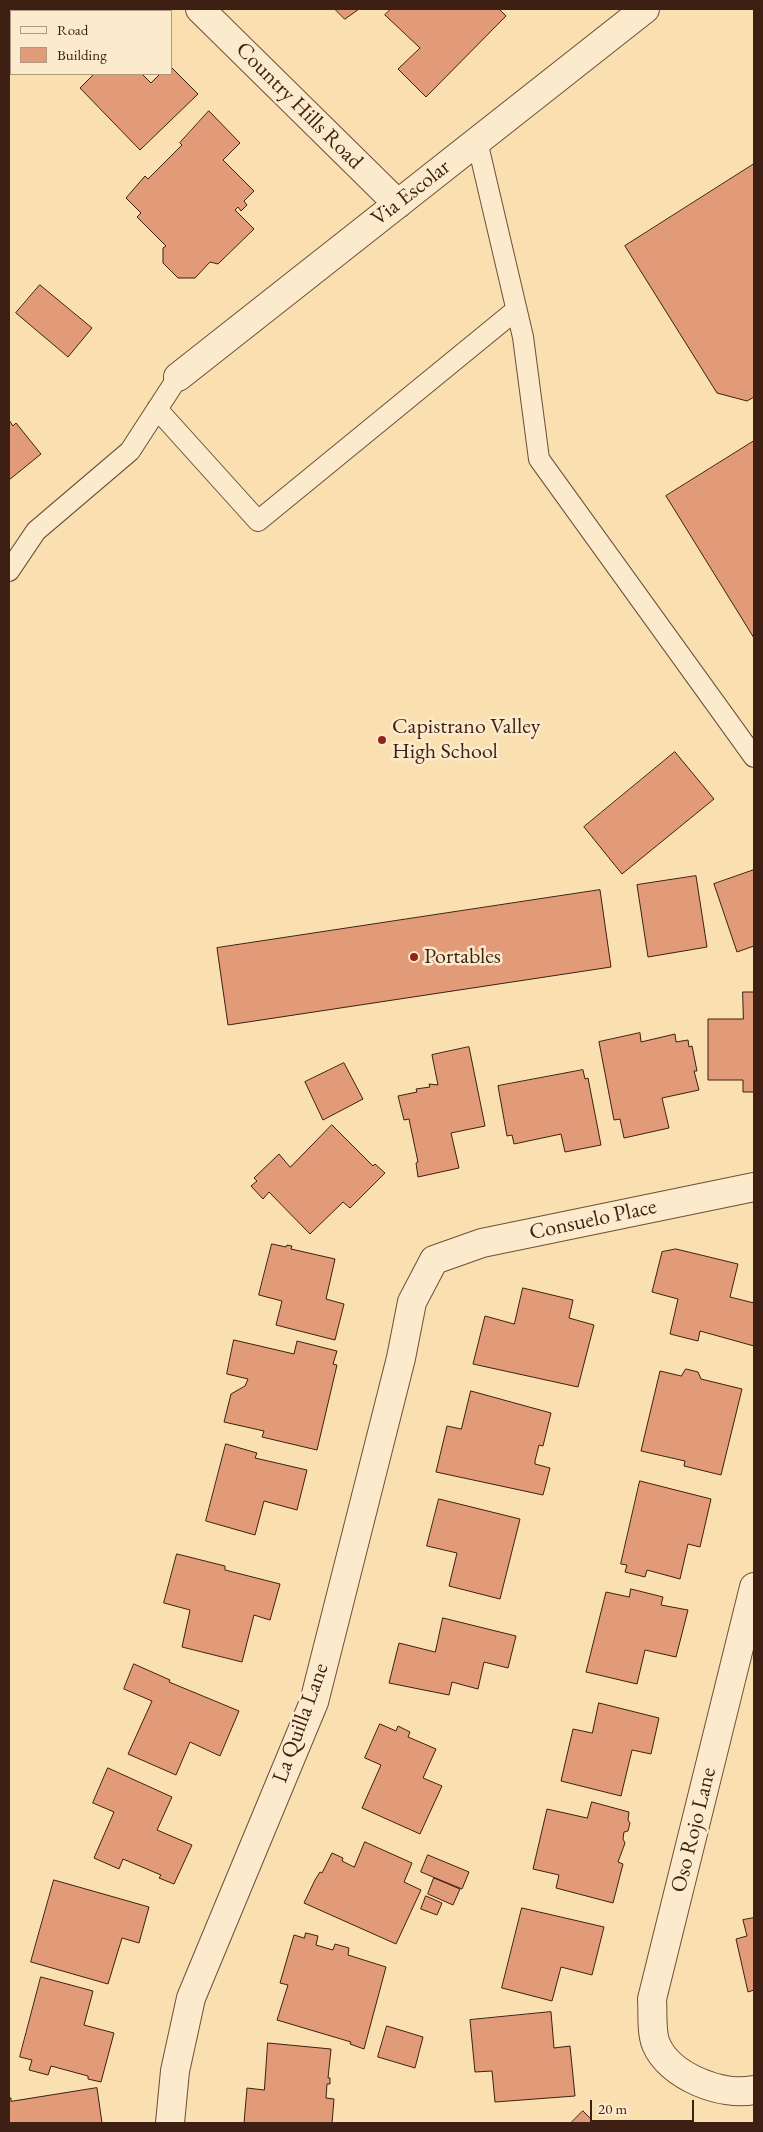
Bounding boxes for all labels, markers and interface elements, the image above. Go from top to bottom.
legend [10,10,172,75]
text: Road [57,20,88,39]
street label: Country Hills Road [230,37,368,175]
text: Building [57,45,107,64]
street label: Via Escolar [366,154,456,232]
place label: Capistrano Valley High School [392,714,540,766]
marker: Capistrano Valley High School [376,734,388,746]
place label: Portables [424,944,501,970]
marker: Portables [408,951,420,963]
street label: Consuelo Place [527,1194,659,1246]
street label: La Quilla Lane [267,1660,335,1786]
street label: Oso Rojo Lane [666,1765,722,1895]
scale bar [593,2090,697,2122]
text: 20 m [598,2099,627,2118]

